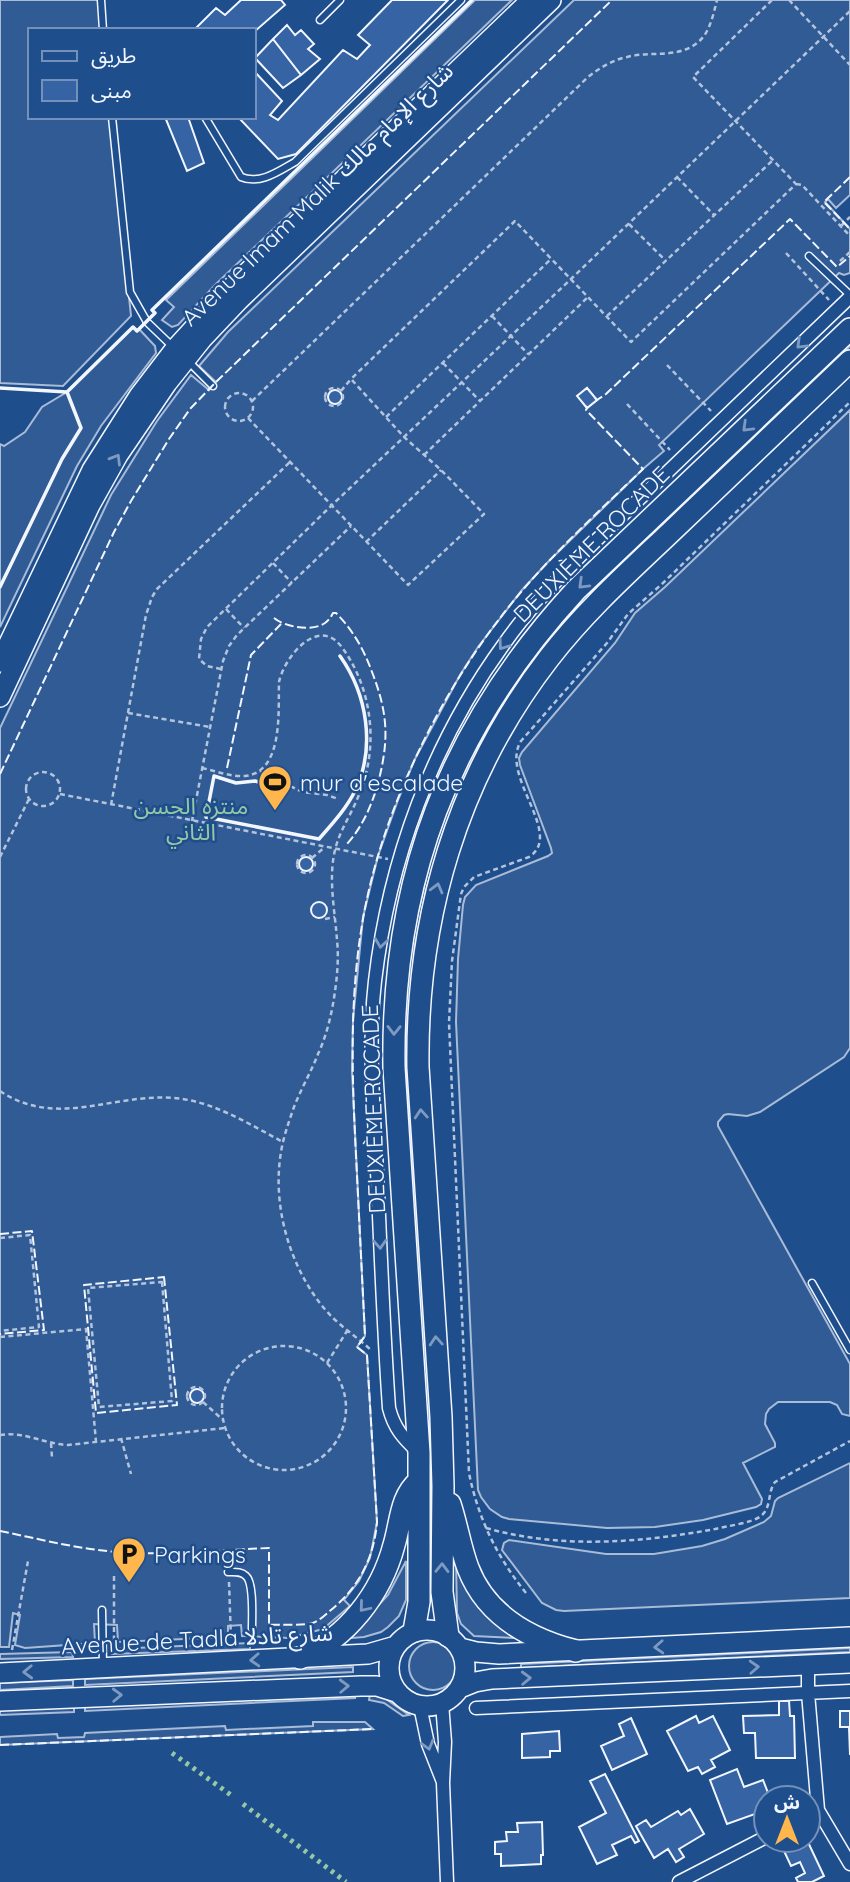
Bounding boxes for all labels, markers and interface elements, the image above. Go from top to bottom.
legend [28,28,256,119]
text: طريق [91,42,136,69]
street label: Avenue Imam Malik شارع الإمام مالك [175,56,462,335]
text: مبنى [91,77,132,103]
one-way arrow [796,336,809,349]
one-way arrow [743,418,756,431]
one-way arrow [107,454,120,467]
street label: DEUXIÈME ROCADE [507,460,675,628]
one-way arrow [578,575,591,588]
one-way arrow [499,637,512,650]
sports icon: mur d'escalade [256,763,294,812]
place label: mur d'escalade [300,768,463,797]
park label: منتزه الحسن الثاني [134,791,248,849]
one-way arrow [429,882,443,894]
one-way arrow [373,937,388,949]
street label: DEUXIÈME ROCADE [355,1004,391,1214]
one-way arrow [386,1025,401,1036]
one-way arrow [414,1108,429,1119]
one-way arrow [373,1238,388,1249]
one-way arrow [429,1335,444,1346]
parking icon: Parkings [110,1535,148,1584]
place label: Parkings [154,1540,246,1569]
one-way arrow [434,1563,450,1573]
one-way arrow [360,1599,372,1612]
street label: Avenue de Tadla شارع تادلا [60,1617,334,1664]
one-way arrow [654,1639,665,1654]
one-way arrow [249,1652,260,1667]
one-way arrow [748,1660,759,1675]
one-way arrow [22,1665,33,1680]
one-way arrow [521,1670,532,1685]
one-way arrow [339,1679,350,1694]
one-way arrow [112,1688,123,1703]
one-way arrow [420,1739,435,1751]
north arrow [752,1784,822,1854]
text: ش [774,1790,800,1814]

